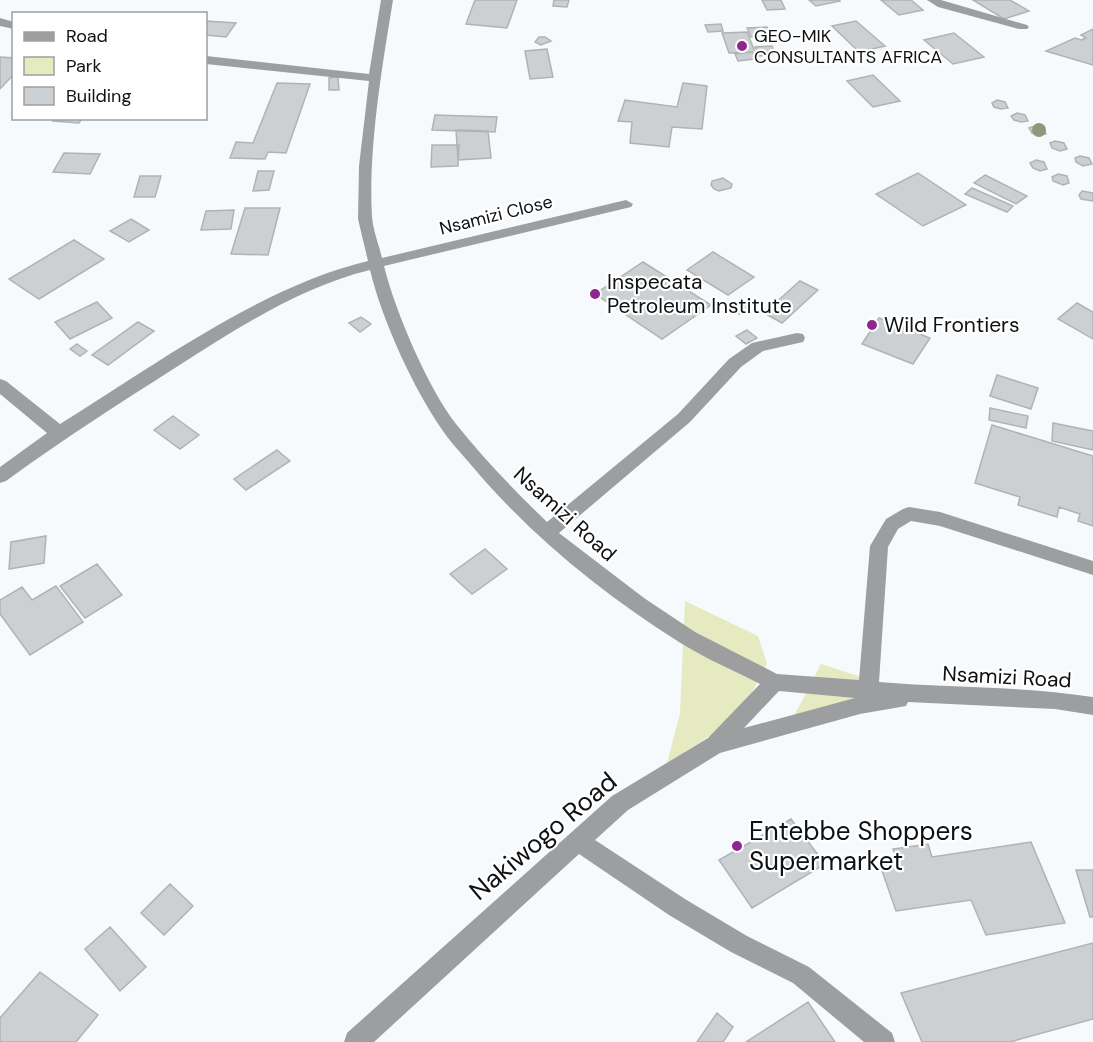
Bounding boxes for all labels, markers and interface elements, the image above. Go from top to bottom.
legend [12,12,207,120]
text: Road [66,24,108,48]
place label: GEO-MIK CONSULTANTS AFRICA [754,24,942,69]
marker: GEO-MIK CONSULTANTS AFRICA [735,39,749,53]
text: Park [66,54,102,78]
text: Building [66,84,131,108]
street label: Nsamizi Close [437,189,555,241]
place label: Inspecata Petroleum Institute [607,268,792,320]
marker: Inspecata Petroleum Institute [588,287,602,301]
place label: Wild Frontiers [884,311,1019,339]
marker: Wild Frontiers [865,318,879,332]
street label: Nsamizi Road [508,460,622,568]
street label: Nsamizi Road [942,660,1072,694]
street label: Nakiwogo Road [462,764,624,908]
place label: Entebbe Shoppers Supermarket [749,814,973,878]
marker: Entebbe Shoppers Supermarket [730,839,744,853]

